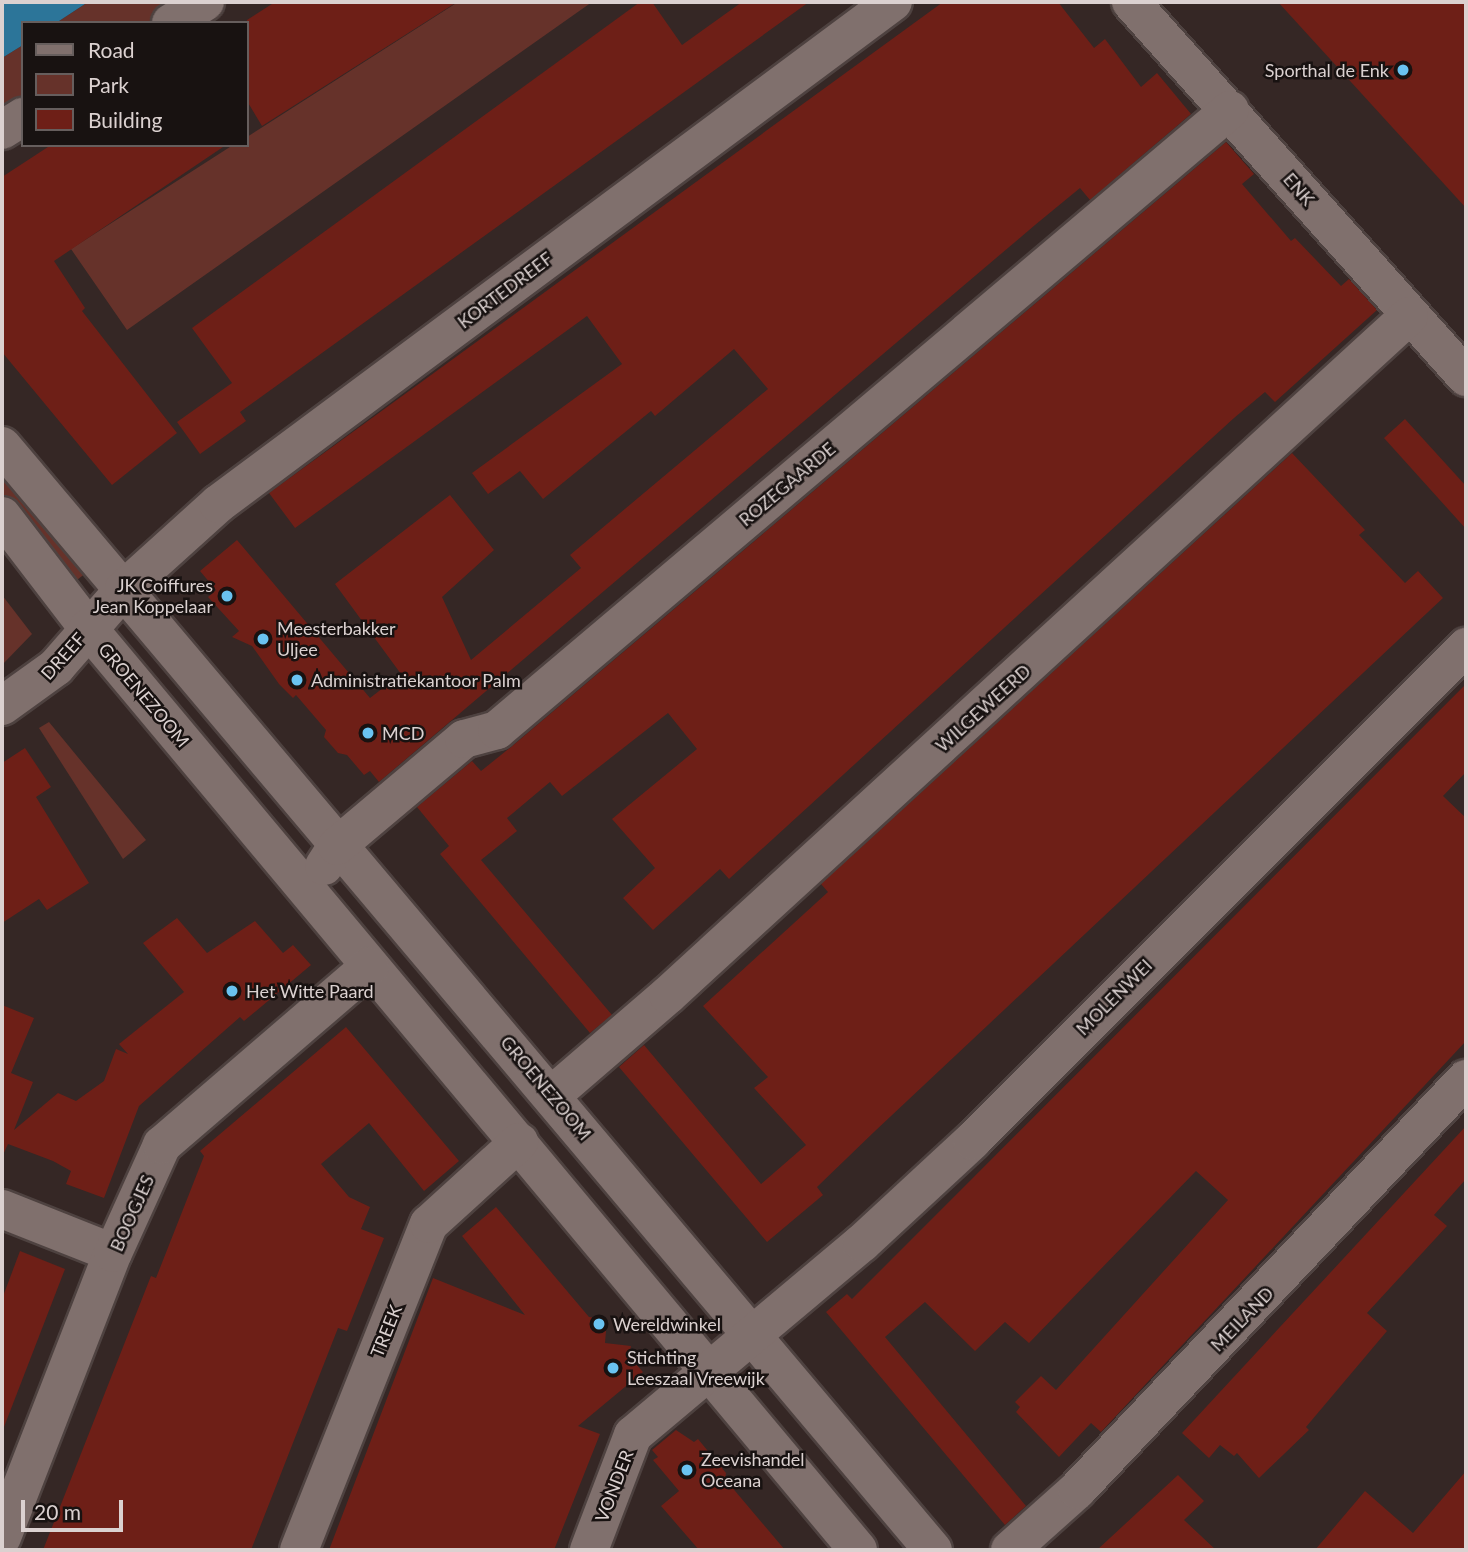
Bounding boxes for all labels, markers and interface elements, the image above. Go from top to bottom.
legend [21,21,248,147]
text: Road [88,37,135,62]
place label: Sporthal de Enk [1265,59,1389,81]
marker: Sporthal de Enk [1395,62,1411,78]
text: Park [88,72,129,97]
text: Building [88,107,163,132]
street label: ENK [1279,168,1319,210]
street label: KORTEDREEF [453,247,557,333]
street label: ROZEGAARDE [734,437,840,531]
place label: JK Coiffures Jean Koppelaar [93,575,213,618]
marker: JK Coiffures Jean Koppelaar [219,588,235,604]
place label: Meesterbakker Uljee [277,618,396,660]
street label: DREEF [36,628,90,684]
marker: Meesterbakker Uljee [255,631,271,647]
street label: GROENEZOOM [94,639,194,751]
street label: WILGEWEERD [931,660,1035,756]
place label: Administratiekantoor Palm [311,669,521,691]
marker: Administratiekantoor Palm [289,672,305,688]
place label: MCD [382,722,424,744]
marker: MCD [360,725,376,741]
street label: MOLENWEI [1072,955,1156,1039]
place label: Het Witte Paard [246,980,374,1002]
marker: Het Witte Paard [224,983,240,999]
street label: GROENEZOOM [496,1032,596,1144]
street label: BOOGJES [106,1171,158,1255]
street label: MEILAND [1206,1282,1278,1356]
street label: TREEK [366,1302,406,1360]
place label: Wereldwinkel [613,1313,721,1335]
marker: Wereldwinkel [591,1316,607,1332]
place label: Stichting Leeszaal Vreewijk [627,1347,765,1390]
marker: Stichting Leeszaal Vreewijk [605,1360,621,1376]
street label: VONDER [590,1447,638,1525]
place label: Zeevishandel Oceana [701,1449,804,1492]
marker: Zeevishandel Oceana [679,1462,695,1478]
scale bar [24,1486,126,1530]
text: 20 m [34,1499,81,1524]

